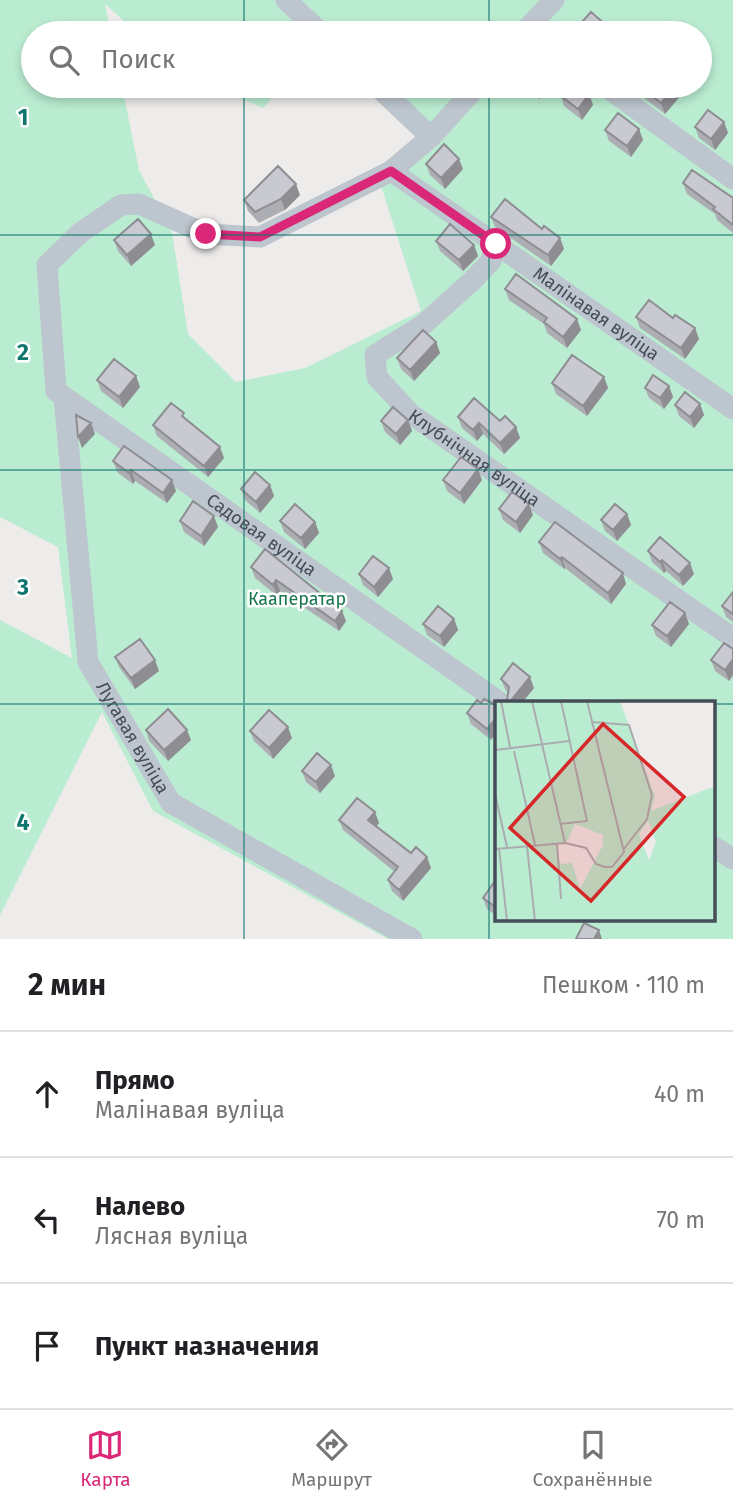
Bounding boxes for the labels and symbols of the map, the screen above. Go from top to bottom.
text: 1 [18,103,28,131]
route end [190,218,221,249]
route start [480,228,511,259]
street label: Малінавая вуліца [529,262,663,365]
text: 2 [17,338,29,366]
street label: Клубнічная вуліца [404,404,544,511]
street label: Садовая вуліца [202,489,320,581]
text: 3 [16,573,29,601]
park label: Кааператар [248,588,346,610]
street label: Лугавая вуліца [91,678,174,798]
inset map [495,701,716,922]
text: 4 [17,808,30,836]

